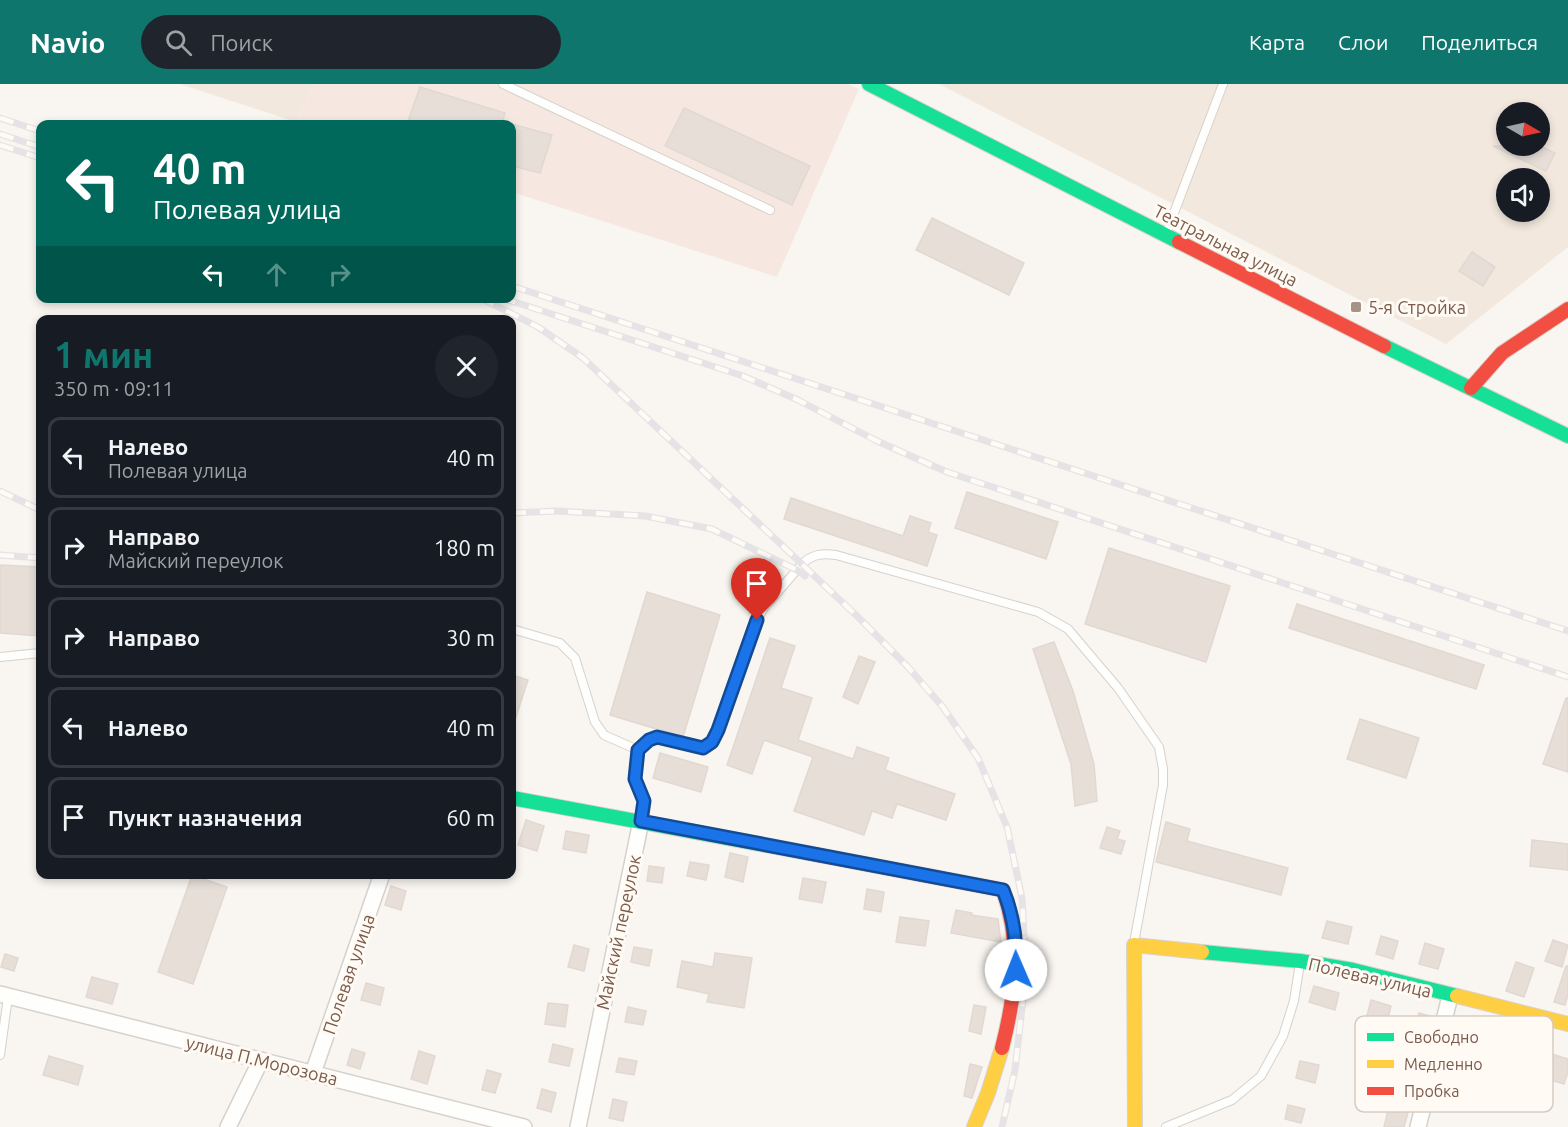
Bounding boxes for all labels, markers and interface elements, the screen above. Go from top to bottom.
search box [141,15,561,69]
icon: search [162,26,195,59]
text: Navio [30,27,105,58]
text: Поиск [210,30,273,55]
text: Карта [1249,30,1305,54]
text: Слои [1338,30,1388,54]
text: Поделиться [1421,30,1538,54]
north arrow [1496,102,1550,156]
map controls [1496,102,1550,222]
icon: left [54,144,132,222]
text: 40 m [153,145,247,192]
button: sound [1496,168,1550,222]
text: Полевая улица [153,194,342,224]
street label: Театральная улица [1151,200,1301,290]
icon: left [197,258,230,291]
icon: ahead [260,258,293,291]
icon: right [323,258,356,291]
place label: 5-я Стройка [1368,297,1466,317]
marker: 5-я Стройка [1349,300,1363,314]
text: 1 мин [54,334,153,375]
button: close [435,335,498,398]
text: 350 m · 09:11 [54,377,174,400]
text: Налево [108,434,188,459]
icon: left [57,441,90,474]
text: 40 m [446,445,495,470]
text: Полевая улица [108,459,248,482]
text: Направо [108,524,200,549]
icon: right [57,531,90,564]
text: 180 m [434,535,495,560]
text: Майский переулок [108,549,284,572]
pin [731,558,782,620]
icon: arrive [740,567,773,600]
icon: right [57,621,90,654]
text: Направо [108,625,200,650]
text: 30 m [446,625,495,650]
icon: left [57,711,90,744]
text: Налево [108,715,188,740]
text: 40 m [446,715,495,740]
icon: arrive [57,801,90,834]
text: Пункт назначения [108,805,302,830]
text: 60 m [446,805,495,830]
street label: Майский переулок [592,853,644,1011]
street label: Полевая улица [318,911,378,1037]
position arrow [984,938,1048,1002]
street label: Полевая улица [1307,953,1433,1001]
legend [1355,1016,1553,1112]
text: Свободно [1404,1028,1479,1046]
street label: улица П.Морозова [184,1031,340,1089]
text: Медленно [1404,1055,1483,1073]
text: Пробка [1404,1082,1460,1100]

